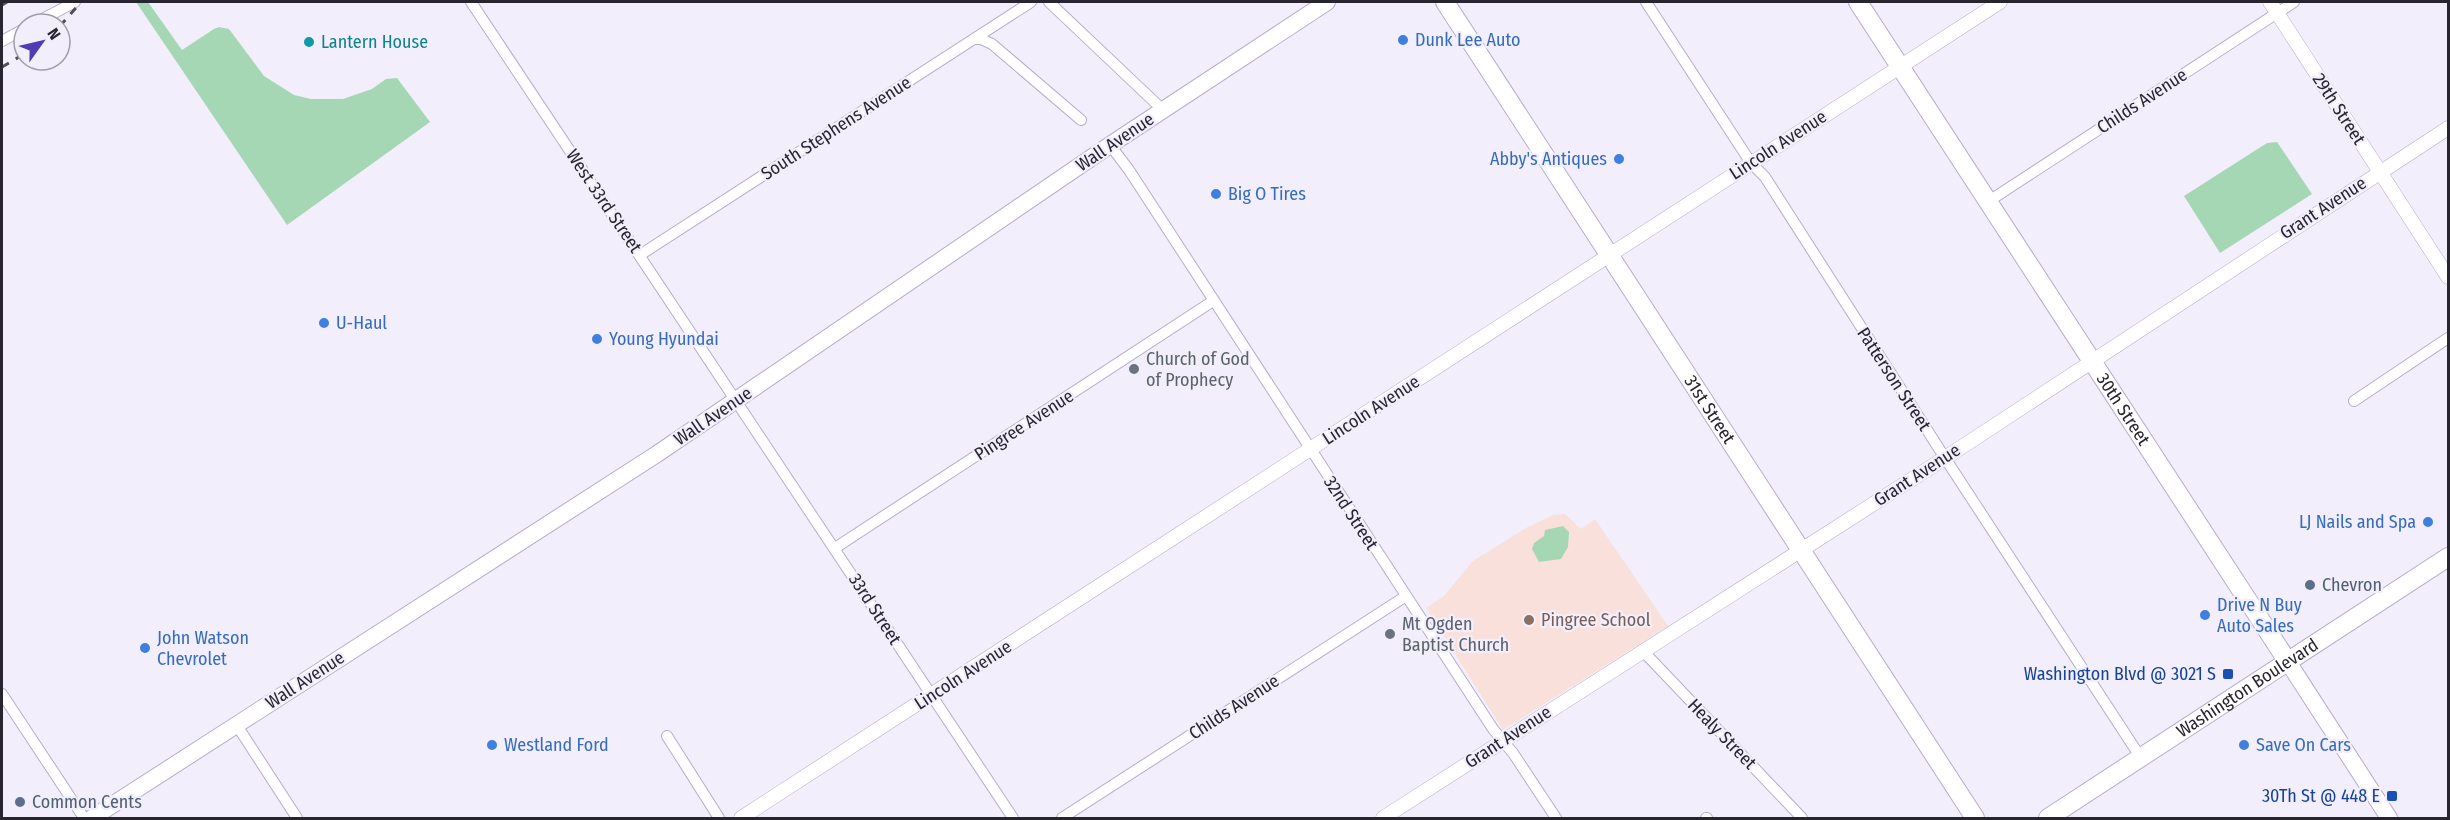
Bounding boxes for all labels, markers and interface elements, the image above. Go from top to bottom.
north arrow [12,12,72,72]
text: N [43,25,65,43]
place label: Dunk Lee Auto [1415,29,1521,51]
place label: Lantern House [321,31,428,53]
marker: Dunk Lee Auto [1396,33,1410,47]
marker: Lantern House [302,35,316,49]
street label: Childs Avenue [2093,64,2191,138]
street label: 29th Street [2308,69,2370,149]
street label: South Stephens Avenue [757,71,915,185]
street label: Lincoln Avenue [1725,105,1831,185]
street label: Wall Avenue [1072,108,1158,176]
street label: West 33rd Street [561,145,647,257]
place label: Abby's Antiques [1490,148,1607,170]
marker: Abby's Antiques [1612,152,1626,166]
street label: Grant Avenue [2276,172,2370,244]
place label: Big O Tires [1228,183,1306,205]
marker: Big O Tires [1209,187,1223,201]
place label: U-Haul [336,312,387,334]
marker: U-Haul [317,316,331,330]
street label: Patterson Street [1852,323,1936,435]
place label: Young Hyundai [609,328,719,350]
marker: Young Hyundai [590,332,604,346]
place label: Church of God of Prophecy [1146,348,1250,391]
marker: Church of God of Prophecy [1127,362,1141,376]
street label: 30th Street [2092,369,2155,449]
street label: Lincoln Avenue [1318,370,1424,450]
street label: 31st Street [1680,371,1740,448]
street label: Wall Avenue [670,382,756,450]
street label: Pingree Avenue [970,385,1078,465]
street label: Grant Avenue [1870,439,1964,511]
street label: 32nd Street [1319,472,1383,554]
place label: LJ Nails and Spa [2299,511,2416,533]
marker: LJ Nails and Spa [2421,515,2435,529]
street label: 33rd Street [844,569,906,649]
place label: Chevron [2322,574,2382,596]
marker: Chevron [2303,578,2317,592]
place label: Drive N Buy Auto Sales [2217,594,2302,637]
marker: Drive N Buy Auto Sales [2198,608,2212,622]
place label: Pingree School [1541,609,1651,631]
place label: Mt Ogden Baptist Church [1402,613,1509,656]
marker: Pingree School [1522,613,1536,627]
place label: John Watson Chevrolet [157,627,249,670]
marker: Mt Ogden Baptist Church [1383,627,1397,641]
street label: Washington Boulevard [2172,634,2322,742]
street label: Lincoln Avenue [910,635,1016,715]
marker: John Watson Chevrolet [138,641,152,655]
street label: Wall Avenue [262,646,349,714]
place label: Washington Blvd @ 3021 S [2024,663,2216,685]
marker: Washington Blvd @ 3021 S [2221,667,2235,681]
street label: Childs Avenue [1185,670,1283,744]
street label: Healy Street [1683,694,1761,774]
street label: Grant Avenue [1461,701,1555,773]
place label: Westland Ford [504,734,609,756]
place label: Save On Cars [2256,734,2351,756]
marker: Westland Ford [485,738,499,752]
marker: Save On Cars [2237,738,2251,752]
place label: 30Th St @ 448 E [2262,785,2380,807]
marker: 30Th St @ 448 E [2385,789,2399,803]
place label: Common Cents [32,791,142,813]
marker: Common Cents [13,795,27,809]

